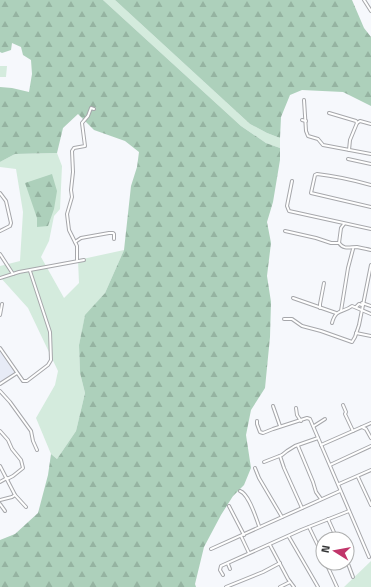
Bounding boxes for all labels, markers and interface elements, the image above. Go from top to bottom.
north arrow [315,531,355,571]
text: N [317,544,334,554]

